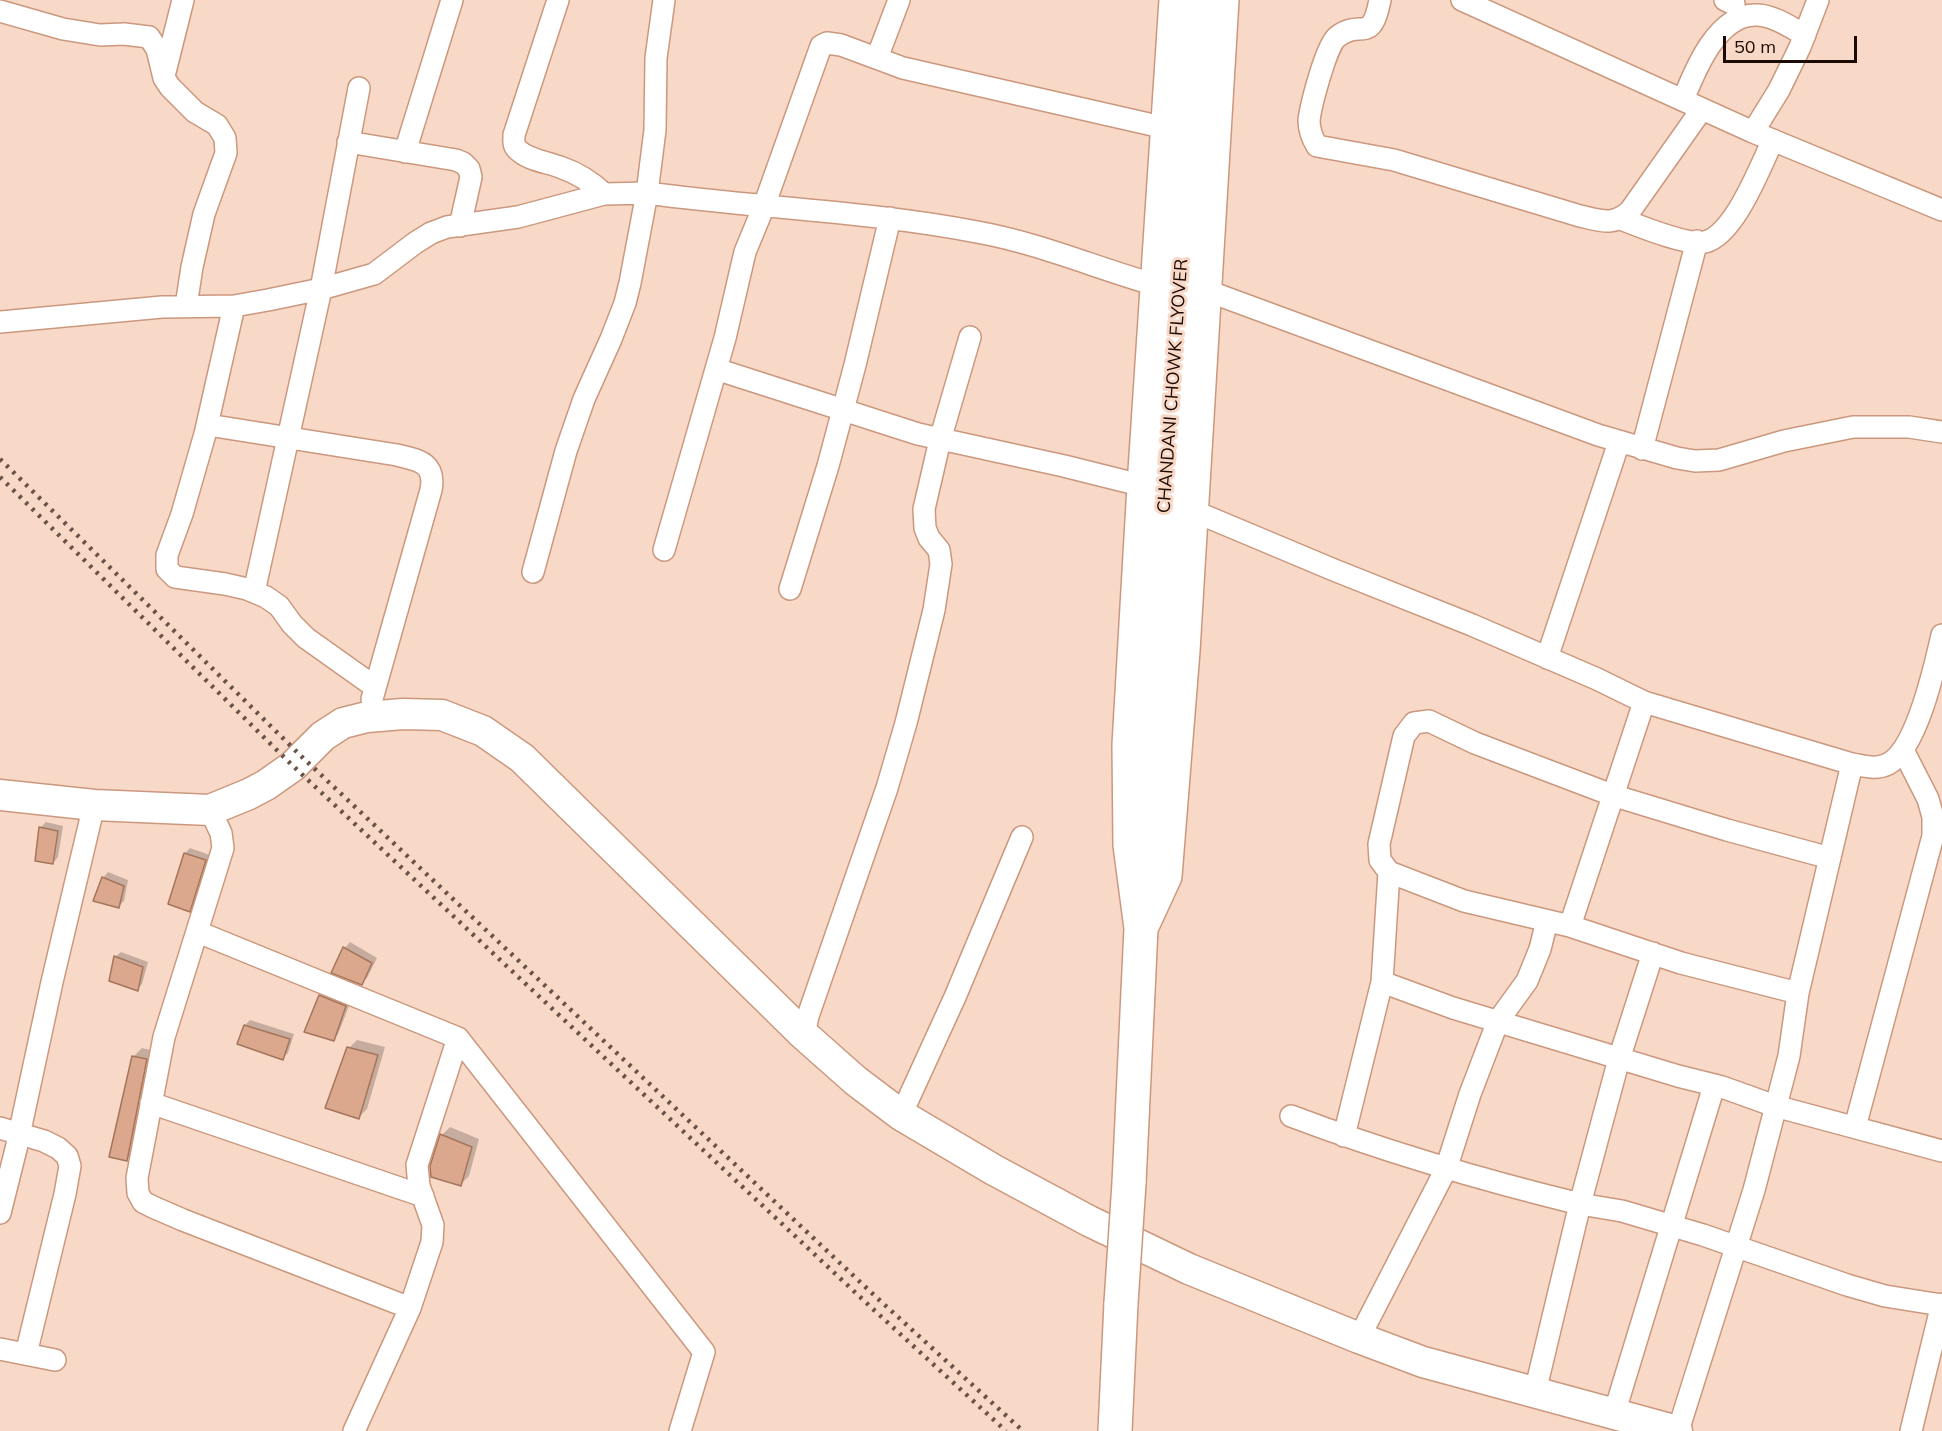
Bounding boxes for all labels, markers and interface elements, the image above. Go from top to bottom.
scale bar [1726,24,1860,62]
text: 50 m [1734,35,1776,58]
street label: CHANDANI CHOWK FLYOVER [1153,258,1193,514]

